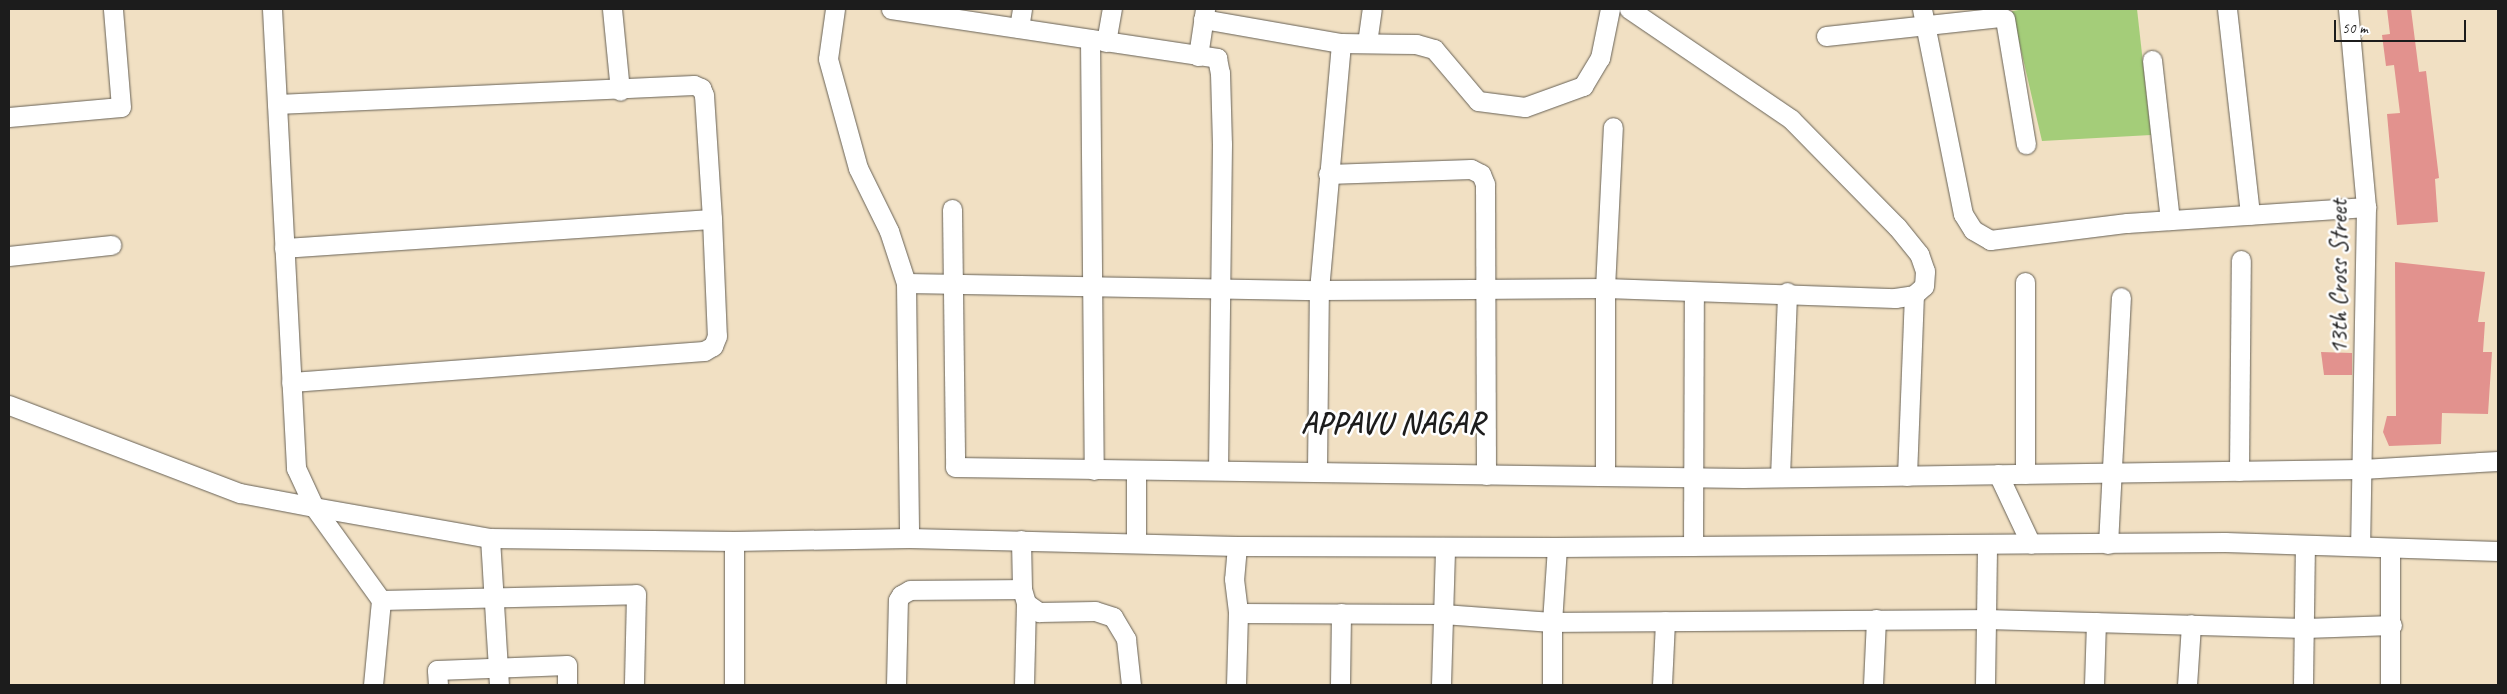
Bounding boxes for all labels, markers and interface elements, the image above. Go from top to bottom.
scale bar [2337,10,2470,42]
text: 50 m [2342,19,2368,38]
street label: 13th Cross Street [2324,199,2354,355]
district label: APPAVU NAGAR [1300,405,1486,441]

